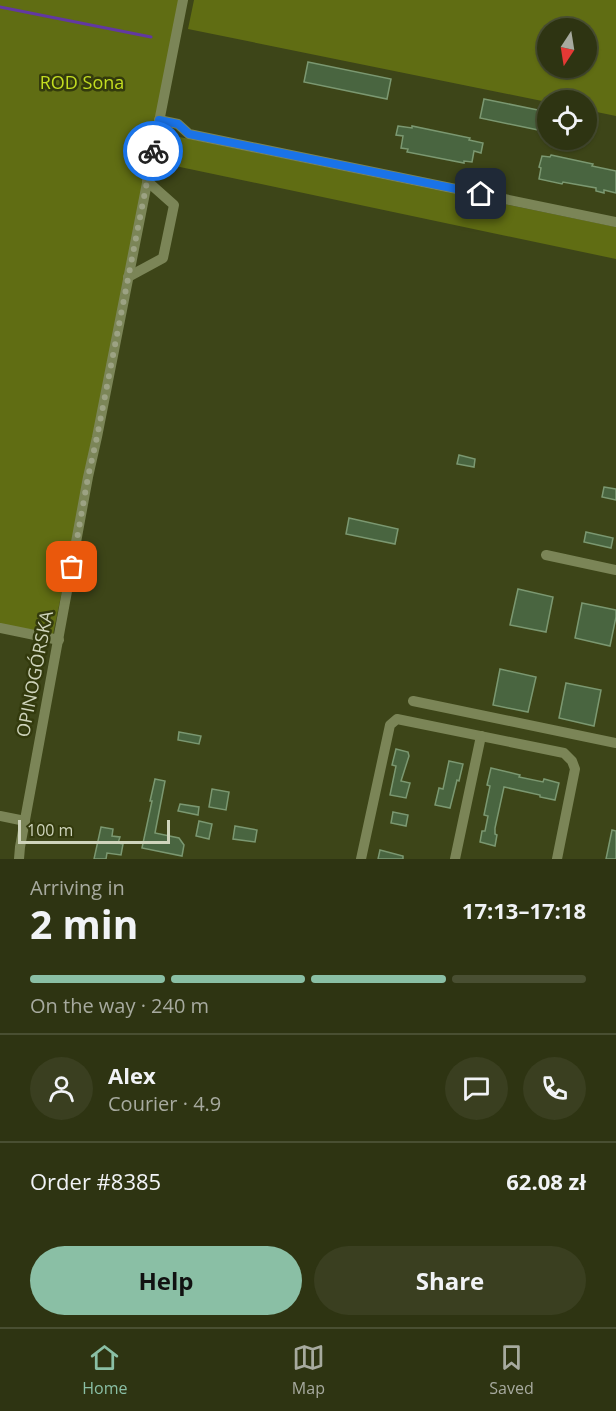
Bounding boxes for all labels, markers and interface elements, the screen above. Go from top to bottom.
north arrow [537,18,597,78]
map controls [537,18,597,150]
park label: ROD Sona [40,70,124,94]
button: locate [537,90,597,150]
courier [123,121,183,181]
icon: bike [137,135,170,168]
pin [455,168,506,219]
icon: home [464,177,497,210]
pin [46,541,97,592]
icon: bag [55,550,88,583]
street label: OPINOGÓRSKA [10,608,58,739]
scale bar [18,817,170,844]
text: 100 m [27,819,73,841]
text: Arriving in [30,874,125,901]
text: 17:13–17:18 [462,895,586,925]
text: 2 min [30,897,138,950]
text: On the way · 240 m [30,992,209,1019]
button: person [30,1057,93,1120]
button: chat [445,1057,508,1120]
button: phone [523,1057,586,1120]
text: Alex [108,1060,156,1090]
text: Courier · 4.9 [108,1090,221,1117]
text: Order #8385 [30,1166,161,1196]
text: 62.08 zł [506,1166,586,1196]
button: Help [30,1246,302,1315]
button: Share [314,1246,586,1315]
tab: Home [82,1341,127,1399]
tab: Map [292,1341,325,1399]
tab: Saved [489,1341,534,1399]

